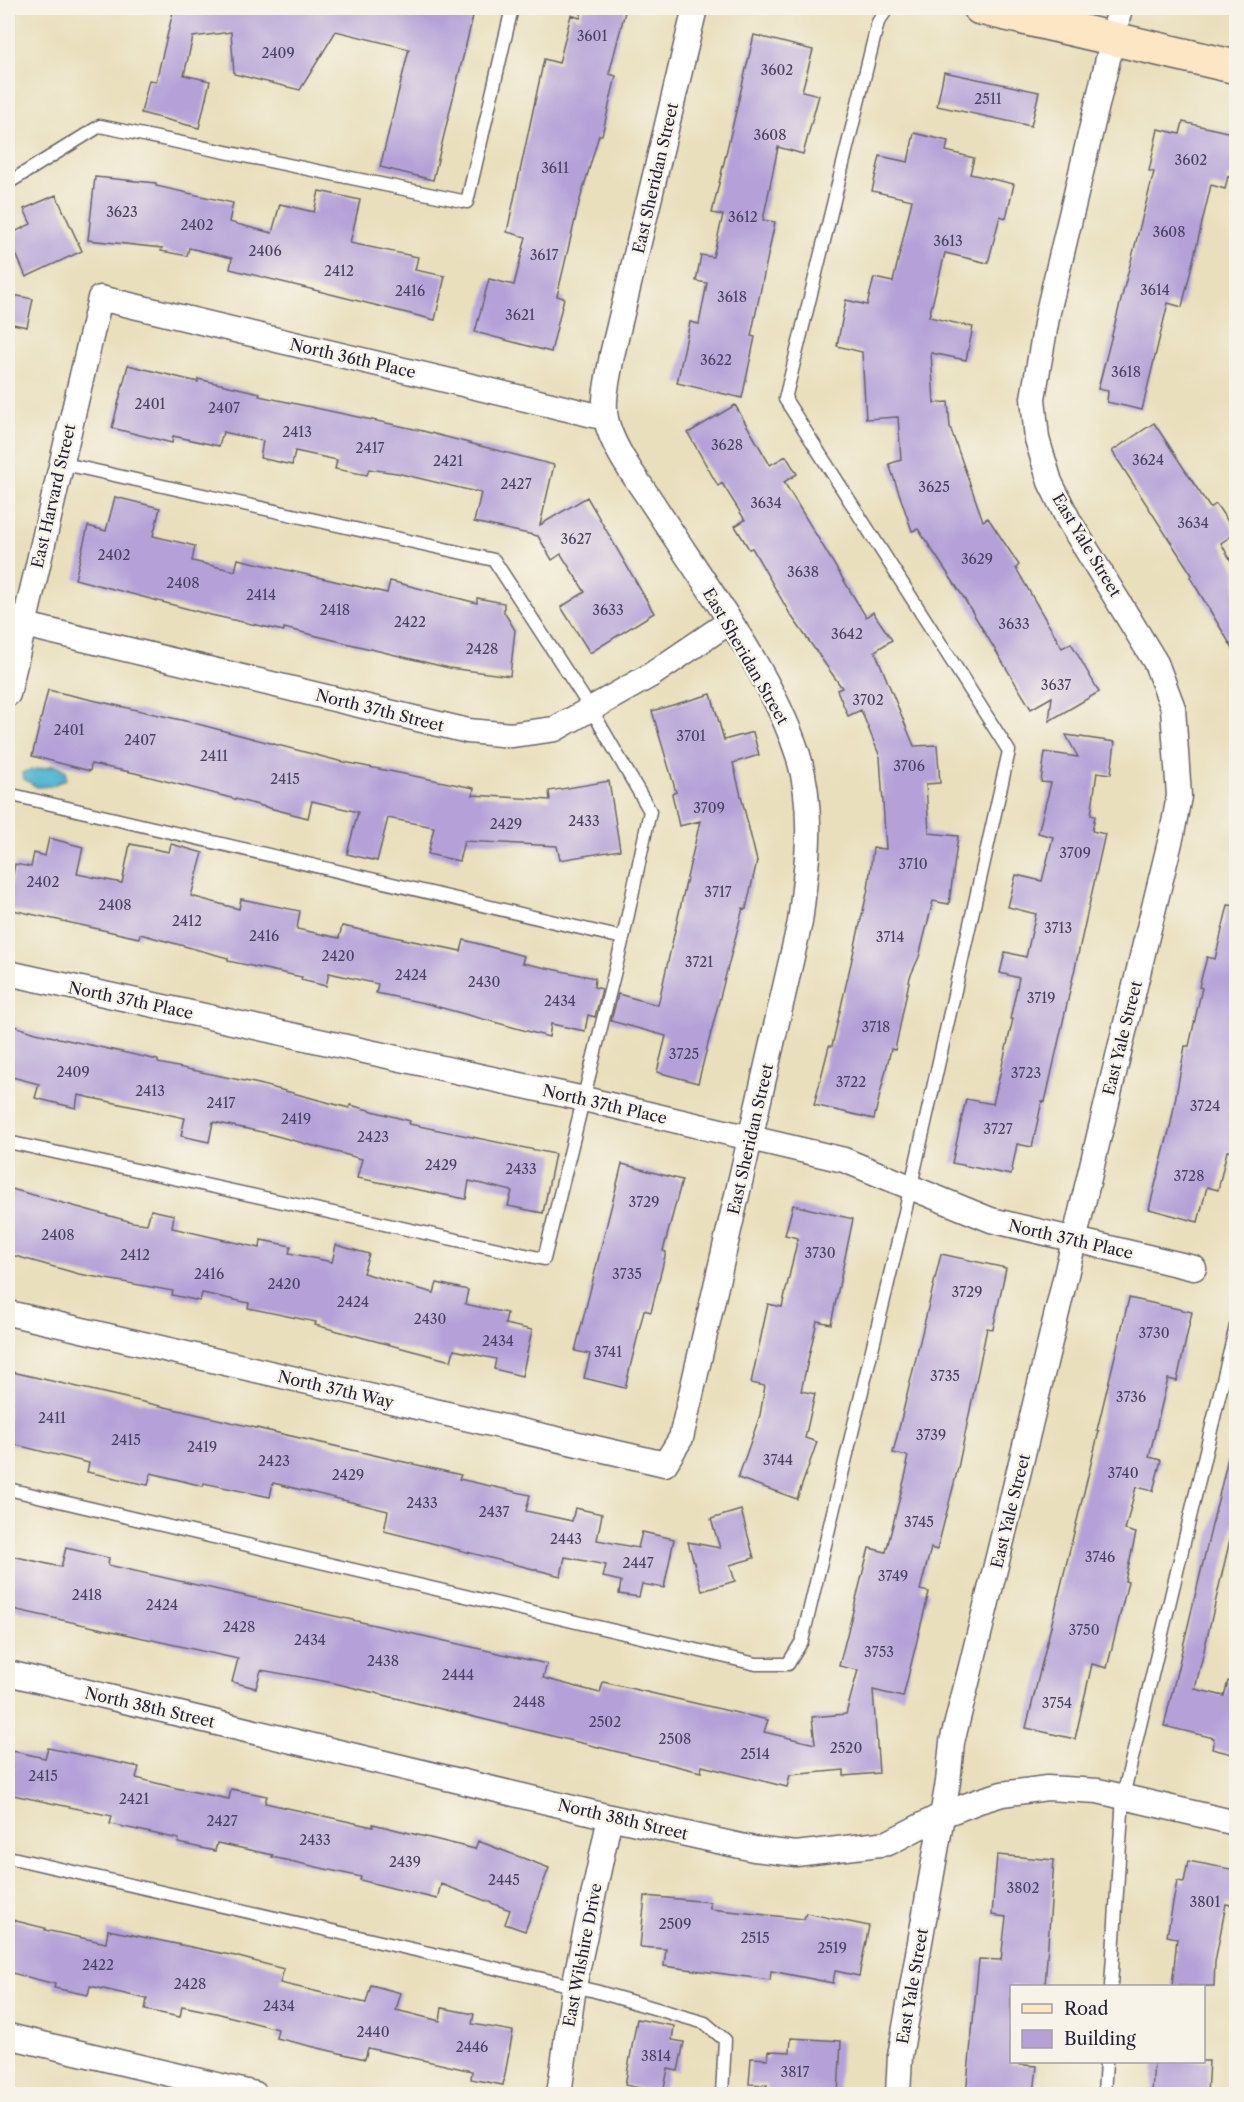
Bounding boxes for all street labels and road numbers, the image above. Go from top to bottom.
street label: East Sheridan Street [628,100,682,255]
street label: North 36th Place [288,334,418,382]
street label: East Harvard Street [27,422,79,570]
street label: East Yale Street [1048,490,1126,601]
street label: East Sheridan Street [699,584,793,728]
street label: North 37th Street [314,684,446,736]
street label: North 37th Place [67,977,195,1023]
street label: East Yale Street [1098,978,1146,1097]
street label: East Sheridan Street [723,1061,777,1216]
street label: North 37th Place [541,1080,669,1128]
street label: North 37th Place [1007,1215,1135,1263]
street label: North 37th Way [276,1366,397,1412]
street label: East Yale Street [986,1451,1034,1570]
street label: North 38th Street [83,1682,217,1732]
street label: North 38th Street [556,1794,690,1844]
street label: East Wilshire Drive [558,1881,606,2029]
street label: East Yale Street [892,1926,932,2045]

